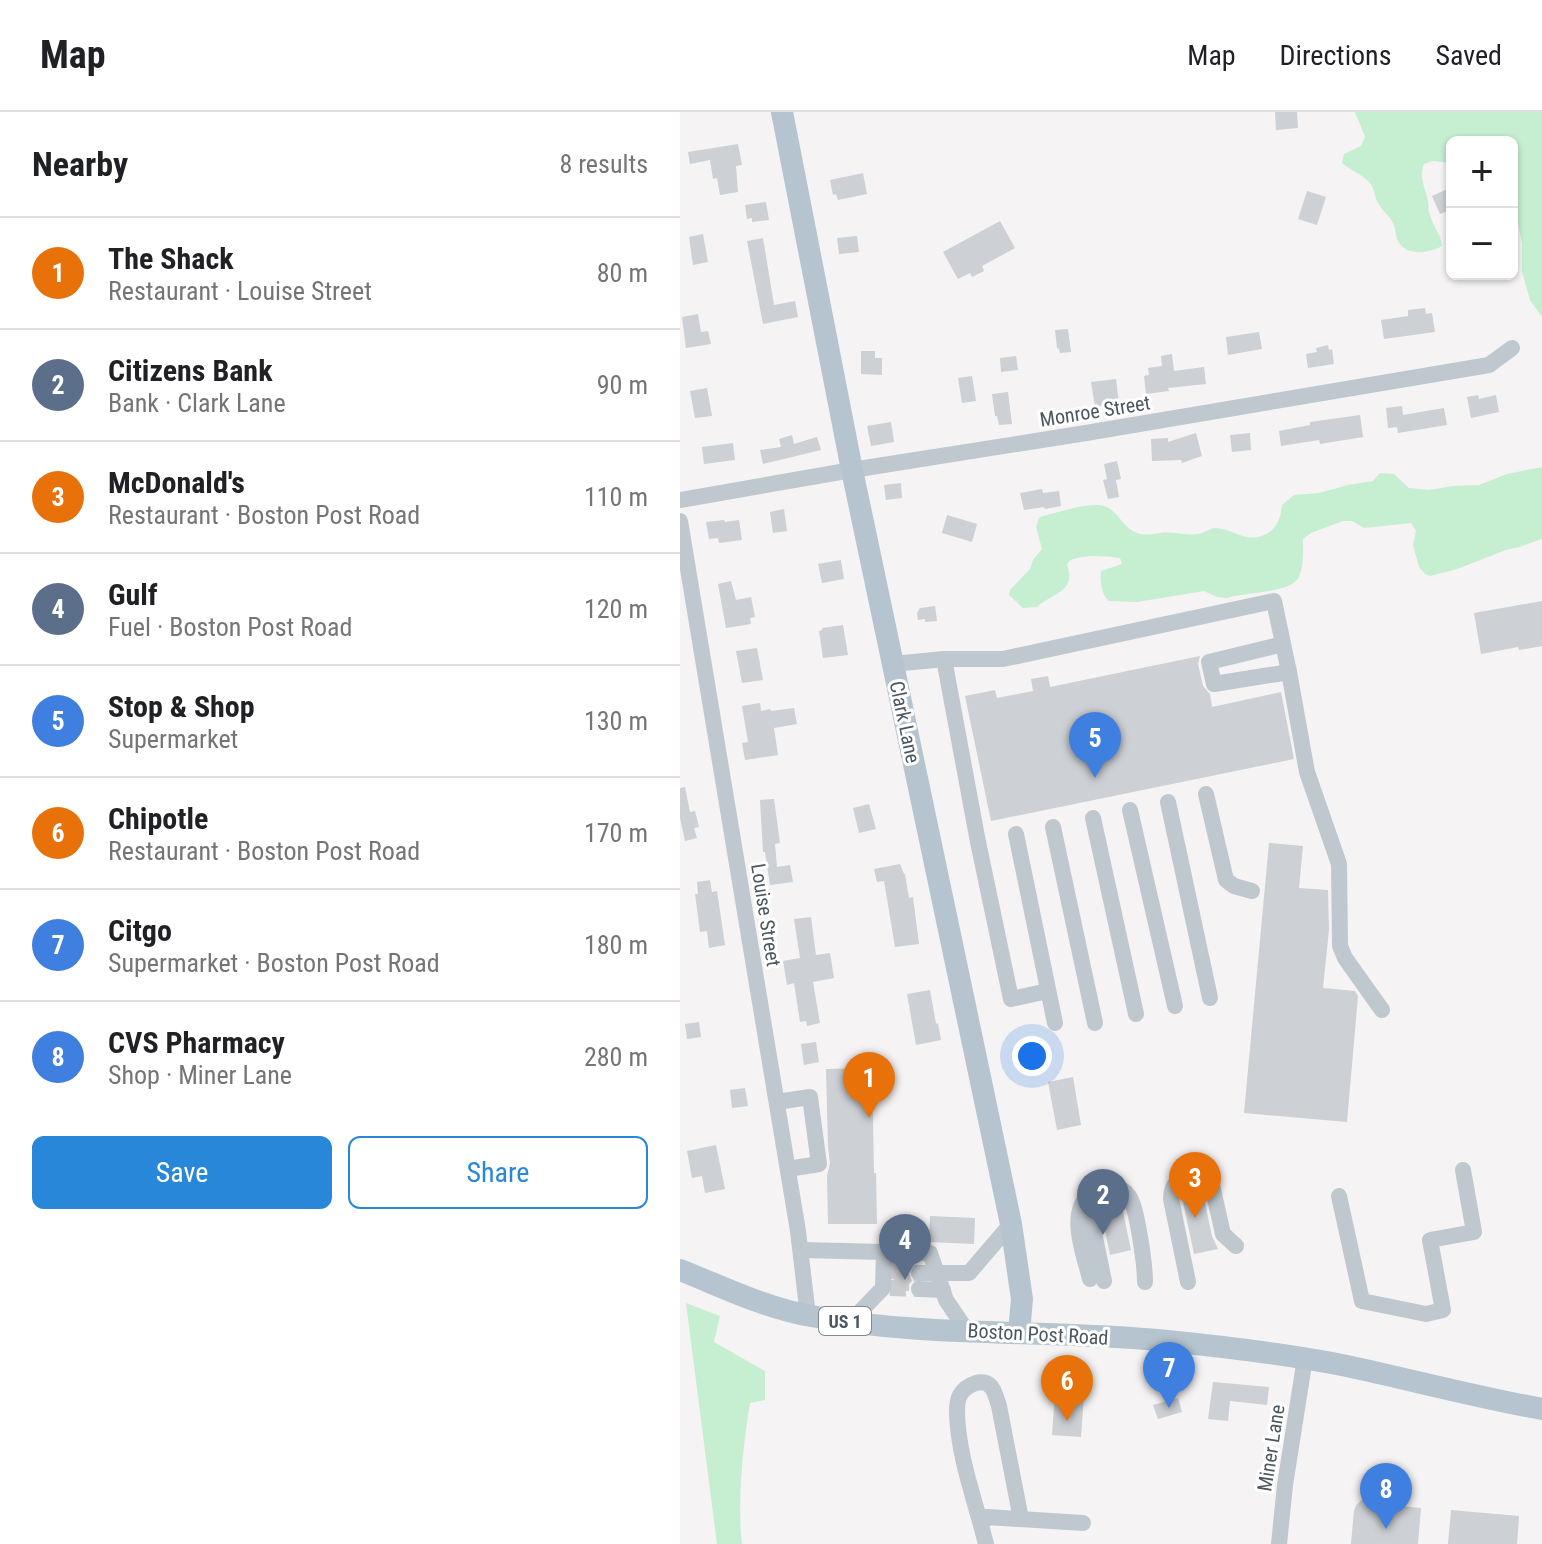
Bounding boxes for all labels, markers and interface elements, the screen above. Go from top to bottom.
text: Map [40,33,106,77]
text: Map [1187,39,1236,72]
text: Directions [1280,39,1391,72]
text: Saved [1435,39,1502,72]
map controls [1446,136,1518,280]
button: + [1446,136,1518,208]
text: Nearby [32,144,128,184]
text: 8 results [559,149,648,179]
button: − [1446,208,1518,280]
text: The Shack [108,241,234,276]
text: 1 [51,258,65,288]
text: 80 m [597,258,648,288]
text: Restaurant · Louise Street [108,276,372,306]
text: Citizens Bank [108,353,272,388]
text: 2 [51,370,65,400]
text: 90 m [597,370,648,400]
text: Bank · Clark Lane [108,388,286,418]
street label: Monroe Street [1038,390,1152,432]
text: McDonald's [108,465,245,500]
text: 3 [51,482,65,512]
text: 110 m [584,482,648,512]
text: Restaurant · Boston Post Road [108,500,420,530]
text: Gulf [108,577,158,612]
text: 4 [51,594,65,624]
text: 120 m [584,594,648,624]
text: Fuel · Boston Post Road [108,612,352,642]
street label: Clark Lane [885,679,925,765]
text: Stop & Shop [108,689,255,724]
text: 5 [51,706,65,736]
text: 130 m [584,706,648,736]
pin: 5 [1069,712,1121,778]
text: Supermarket [108,724,238,754]
text: Chipotle [108,801,208,836]
text: 6 [51,818,65,848]
text: 170 m [584,818,648,848]
text: Restaurant · Boston Post Road [108,836,420,866]
street label: Louise Street [746,862,786,968]
text: Citgo [108,913,172,948]
text: 7 [51,930,65,960]
text: 180 m [584,930,648,960]
text: Supermarket · Boston Post Road [108,948,440,978]
text: CVS Pharmacy [108,1025,285,1060]
your location [1012,1036,1052,1076]
text: 8 [51,1042,65,1072]
text: 280 m [584,1042,648,1072]
pin: 1 [843,1052,895,1118]
text: Shop · Miner Lane [108,1060,292,1090]
button: Save [32,1136,332,1209]
button: Share [348,1136,648,1209]
pin: 3 [1169,1152,1221,1218]
pin: 2 [1077,1169,1129,1235]
pin: 4 [879,1214,931,1280]
road number: US 1 [819,1307,871,1335]
street label: Boston Post Road [967,1318,1109,1350]
pin: 7 [1143,1342,1195,1408]
pin: 6 [1041,1355,1093,1421]
street label: Miner Lane [1252,1403,1290,1493]
pin: 8 [1360,1463,1412,1529]

